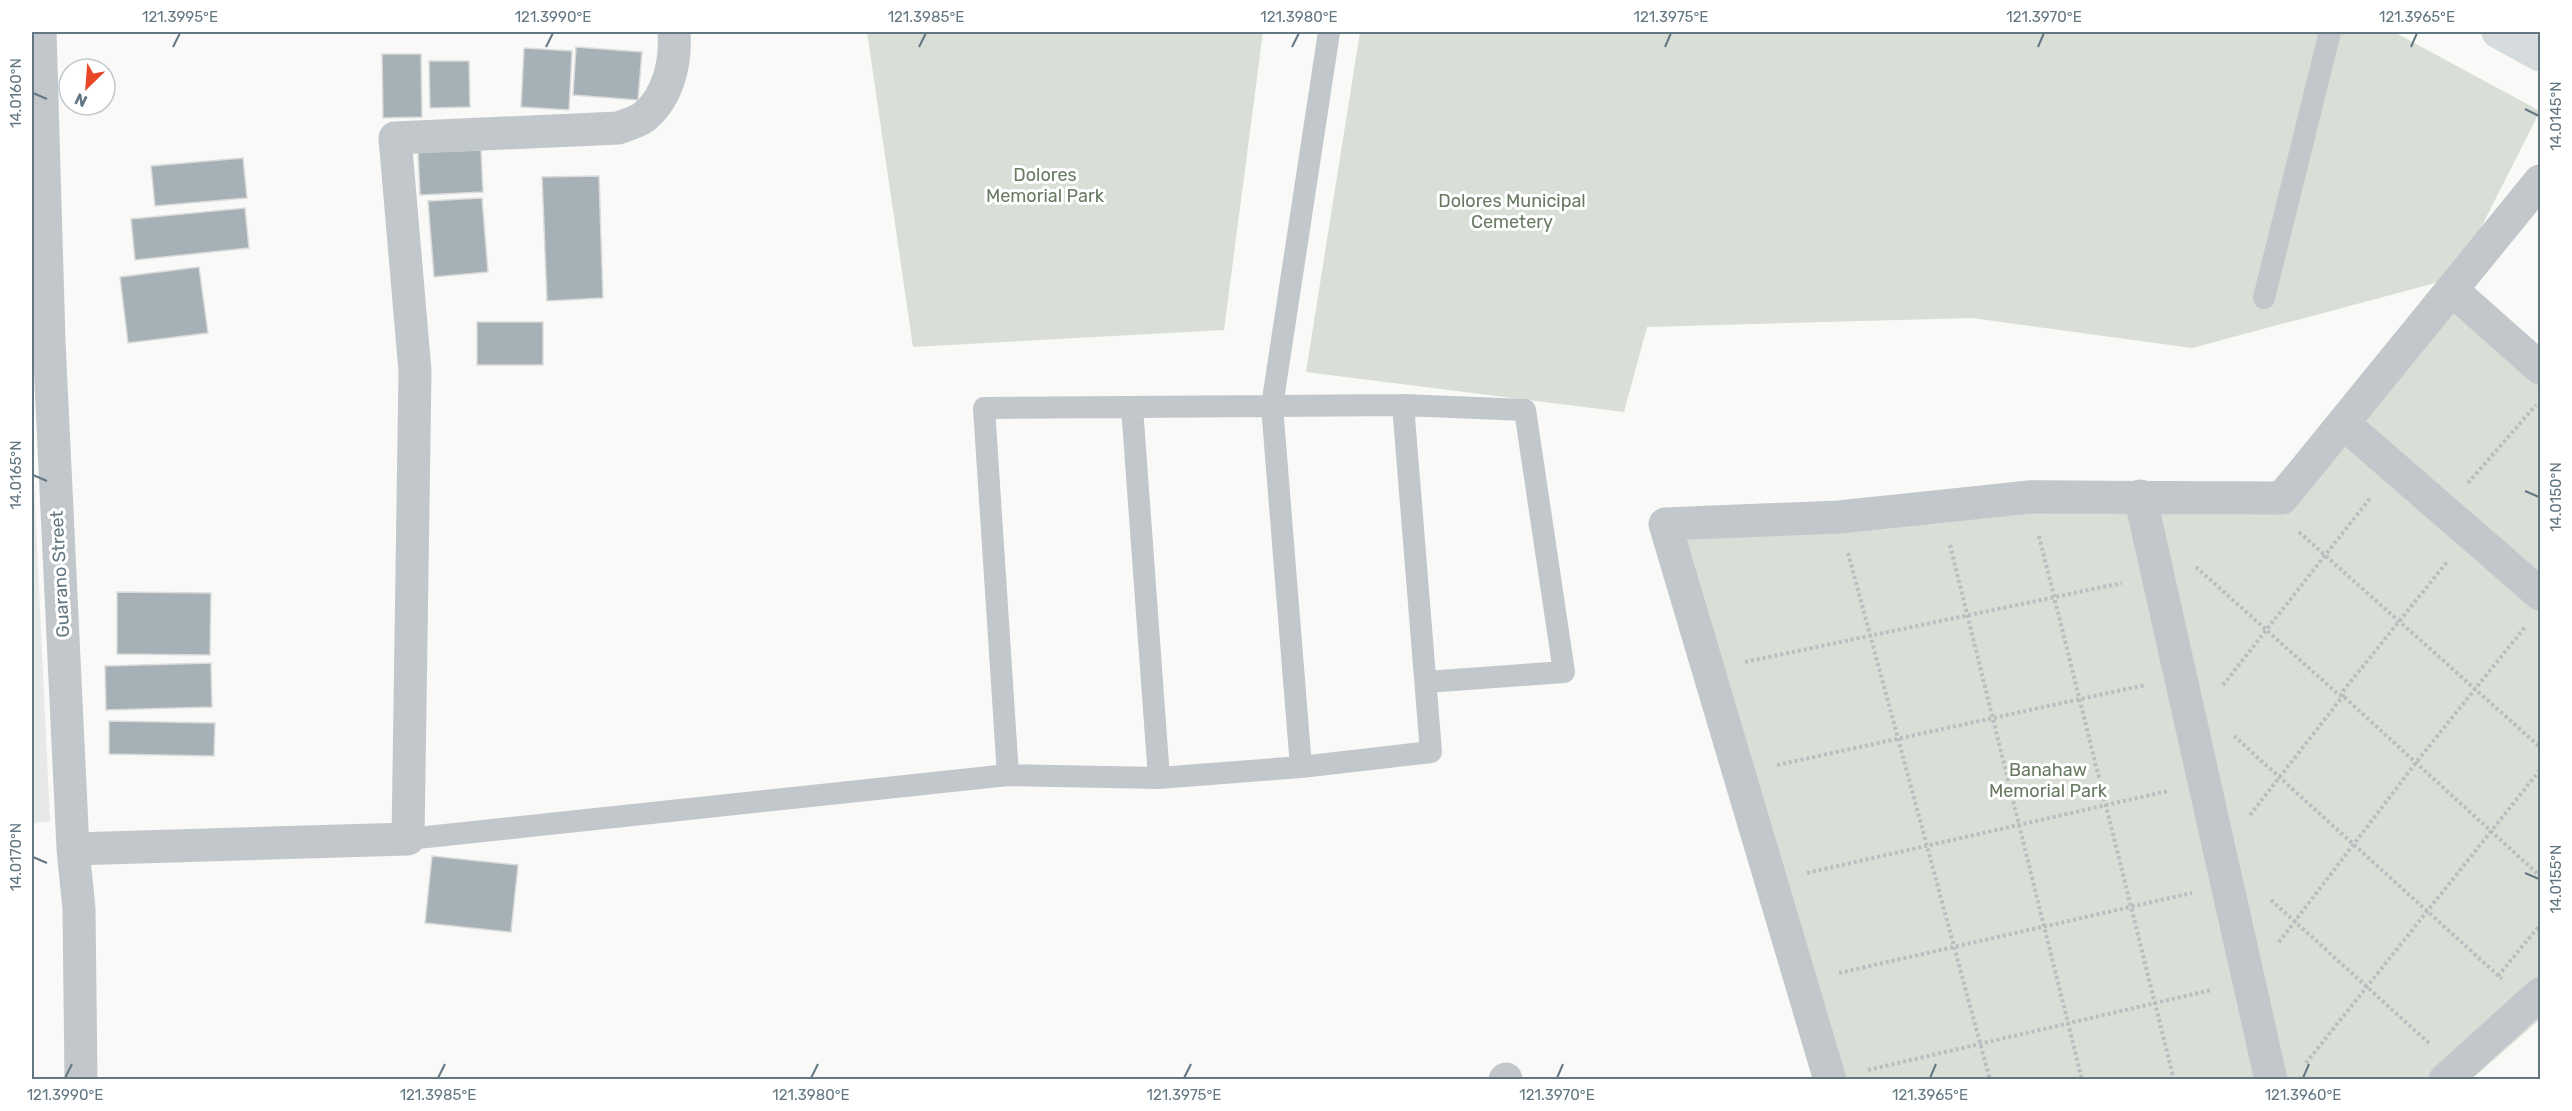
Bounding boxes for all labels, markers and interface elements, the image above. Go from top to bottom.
text: 121.3995°E [142,8,218,26]
text: 121.3990°E [515,8,591,26]
text: 121.3985°E [888,8,964,26]
text: 121.3980°E [1260,8,1338,26]
text: 121.3975°E [1634,8,1708,26]
text: 121.3970°E [2006,8,2082,26]
text: 121.3965°E [2379,8,2455,26]
north arrow [57,57,117,117]
text: 14.0160°N [7,58,25,128]
text: 14.0145°N [2547,81,2565,151]
text: N [72,89,90,111]
park label: Dolores Memorial Park [986,164,1105,207]
park label: Dolores Municipal Cemetery [1438,190,1586,233]
text: 14.0165°N [7,440,25,510]
text: 14.0150°N [2547,462,2565,532]
street label: Guarano Street [46,510,74,638]
park label: Banahaw Memorial Park [1989,759,2108,802]
text: 14.0170°N [7,823,25,891]
text: 14.0155°N [2547,844,2565,914]
text: 121.3990°E [27,1086,103,1104]
text: 121.3985°E [400,1086,476,1104]
text: 121.3980°E [772,1086,850,1104]
text: 121.3975°E [1147,1086,1221,1104]
text: 121.3970°E [1519,1086,1595,1104]
text: 121.3965°E [1892,1086,1968,1104]
text: 121.3960°E [2265,1086,2341,1104]

